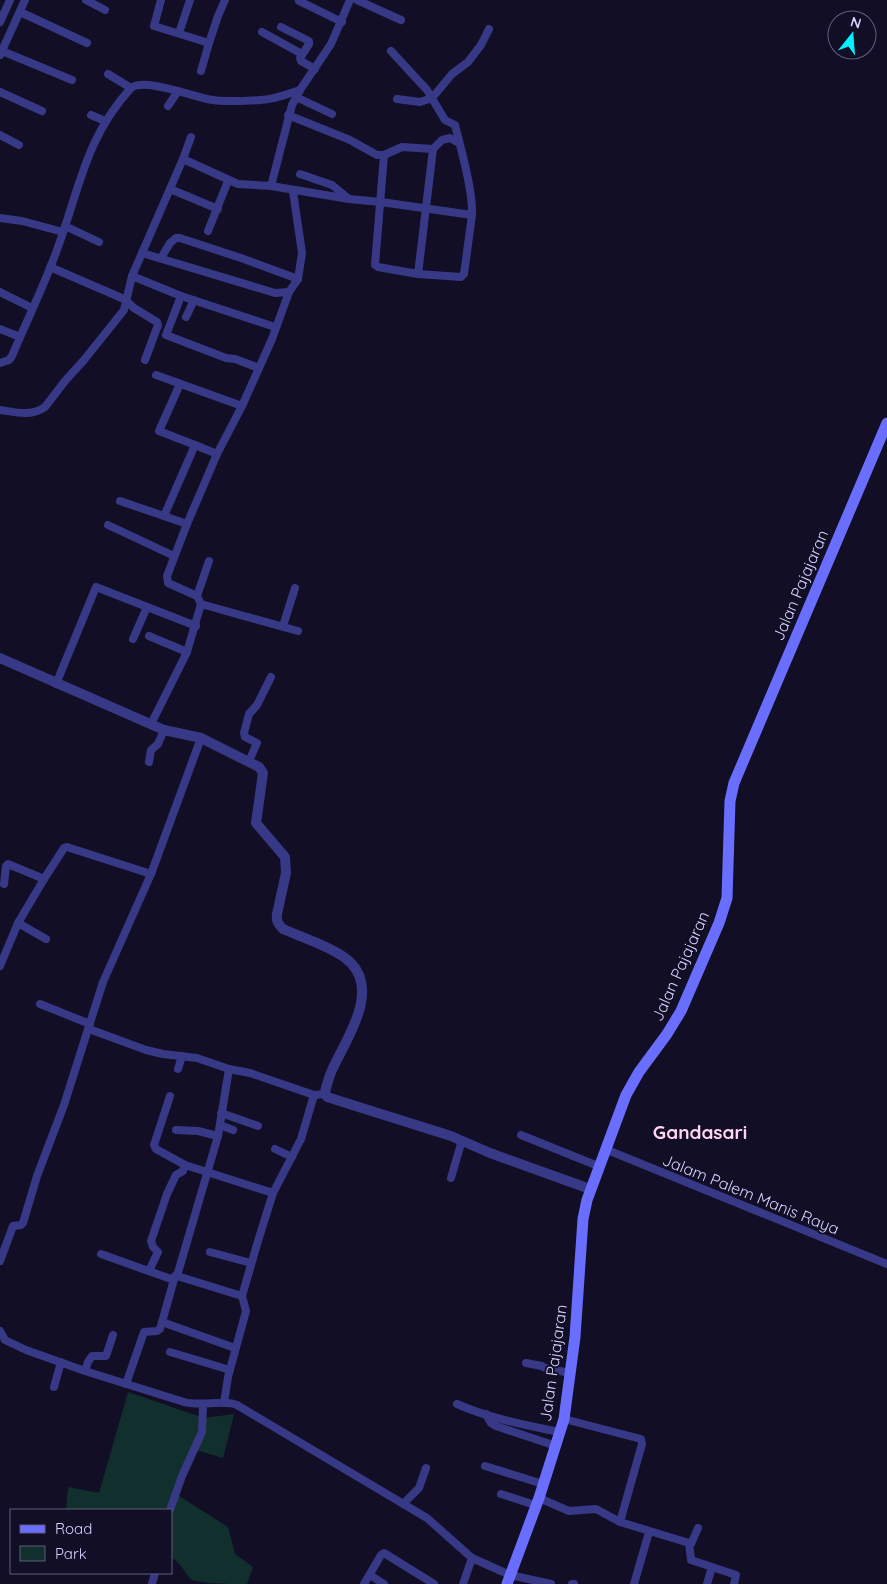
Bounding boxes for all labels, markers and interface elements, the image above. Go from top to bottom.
north arrow [827,10,877,60]
text: N [848,12,863,33]
street label: Jalan Pajajaran [768,527,832,643]
street label: Jalan Pajajaran [647,908,713,1024]
district label: Gandasari [653,1120,747,1144]
street label: Jalam Palem Manis Raya [660,1149,842,1239]
street label: Jalan Pajajaran [535,1303,571,1423]
legend [10,1509,172,1574]
text: Road [55,1519,92,1538]
text: Park [55,1544,87,1563]

